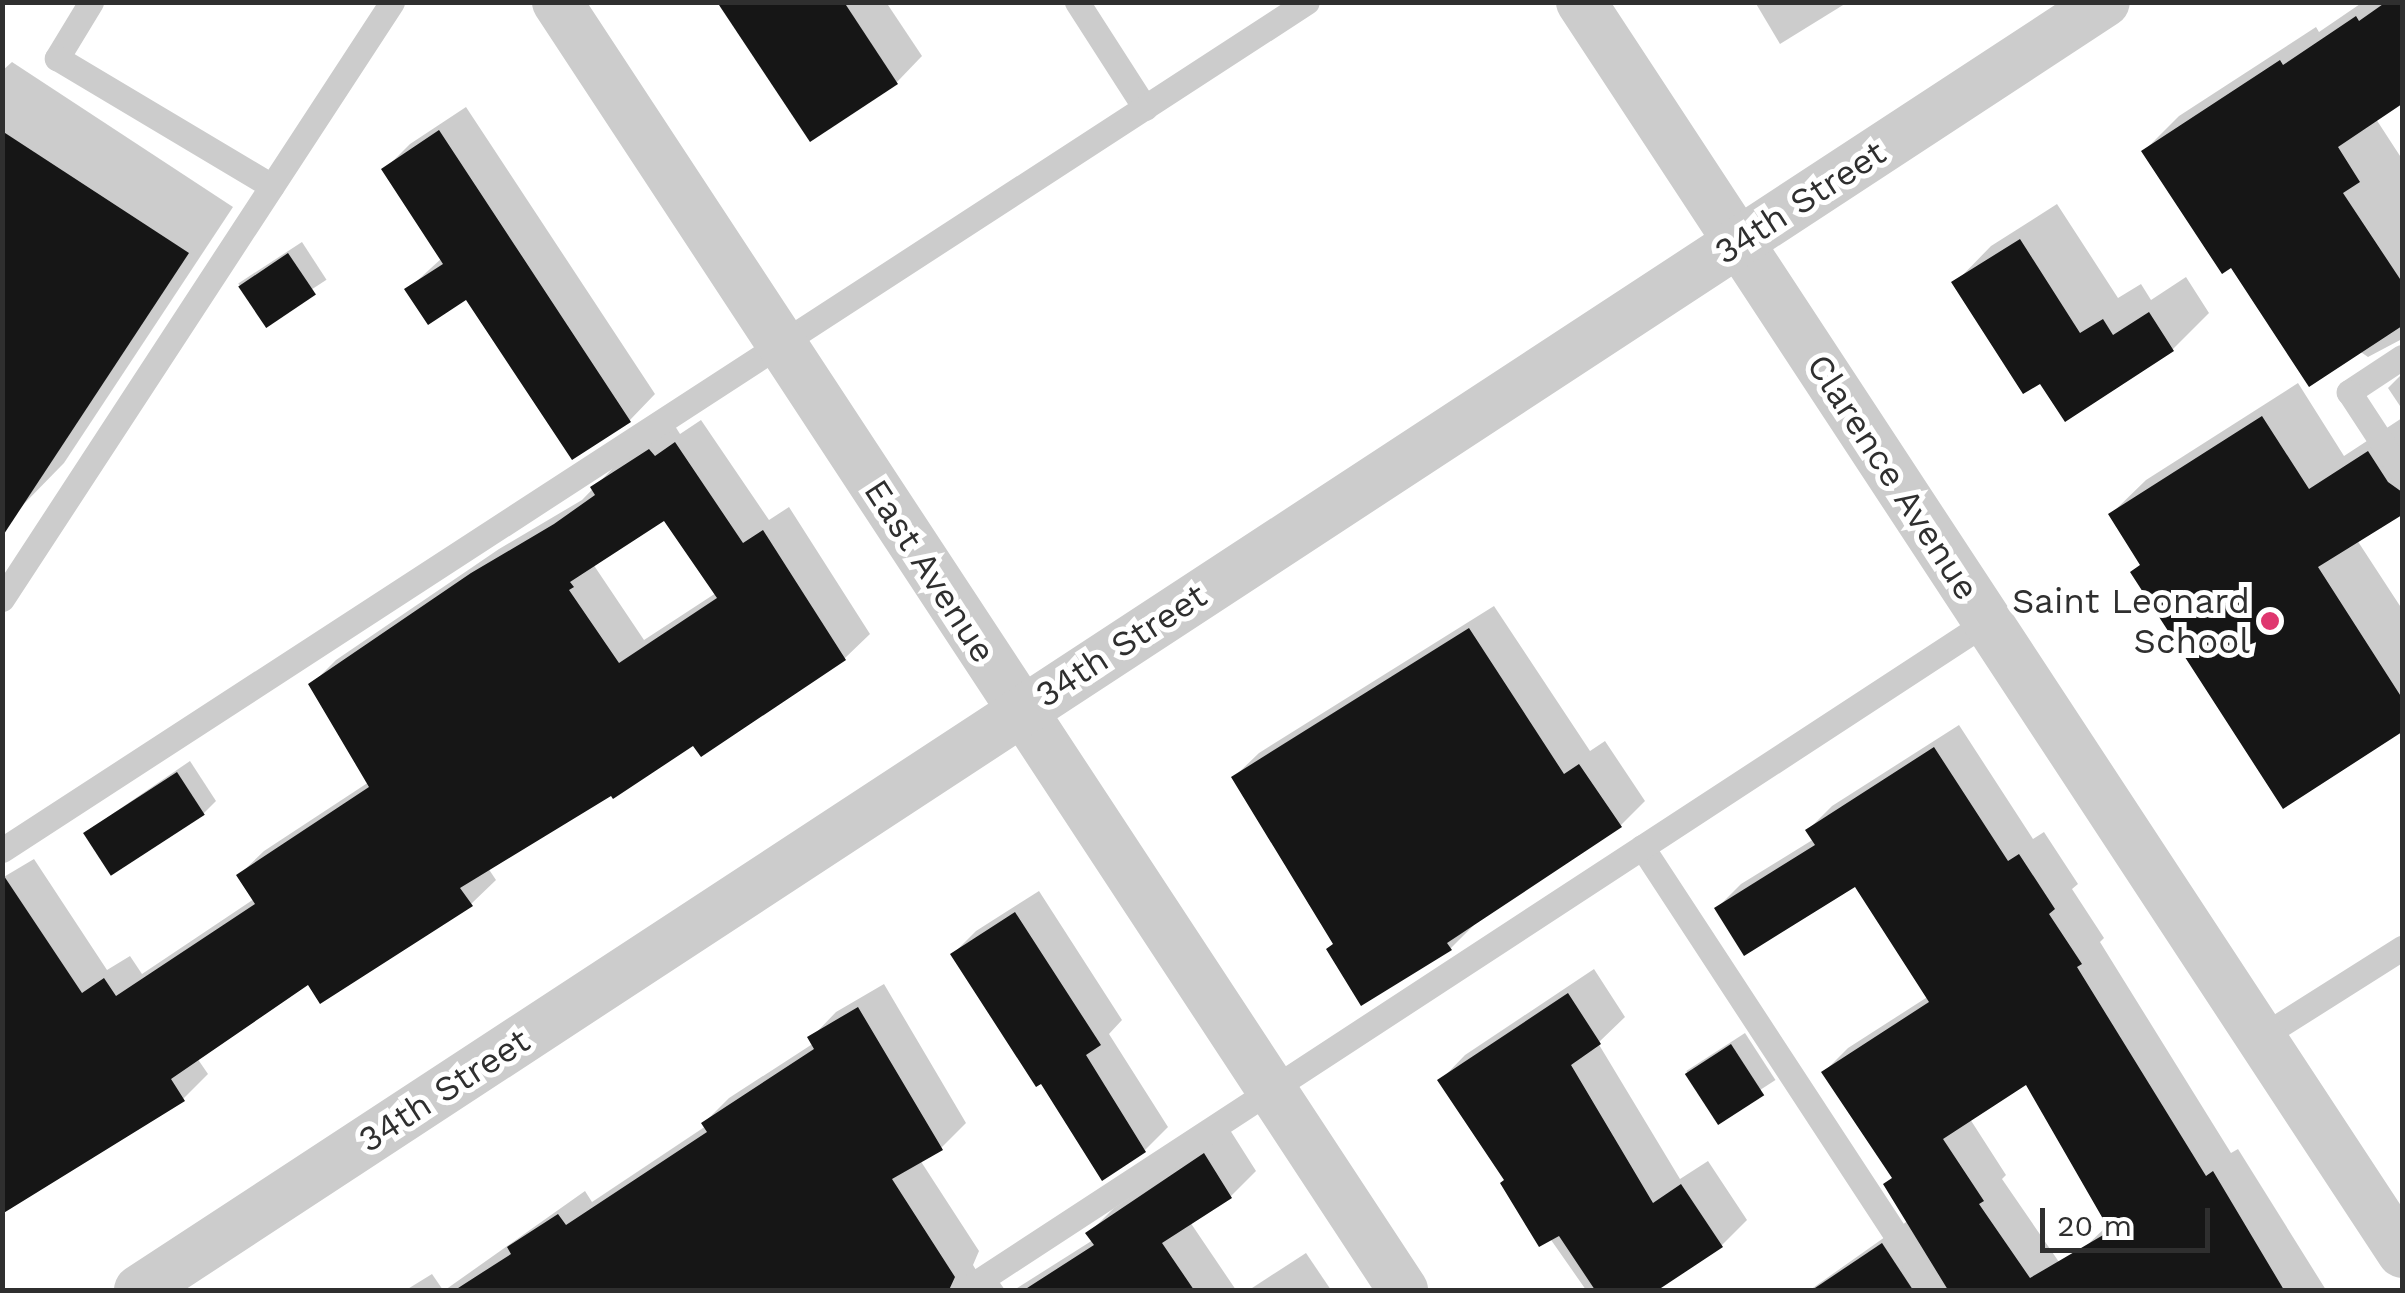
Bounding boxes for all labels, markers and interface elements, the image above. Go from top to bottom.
street label: 34th Street [1707,131,1893,273]
street label: Clarence Avenue [1798,346,1988,608]
street label: East Avenue [855,471,1005,671]
street label: 34th Street [1028,574,1214,716]
place label: Saint Leonard School [2012,580,2250,662]
marker: Saint Leonard School [2259,610,2281,632]
street label: 34th Street [351,1019,537,1161]
scale bar [2045,1188,2215,1250]
text: 20 m [2057,1208,2132,1243]

